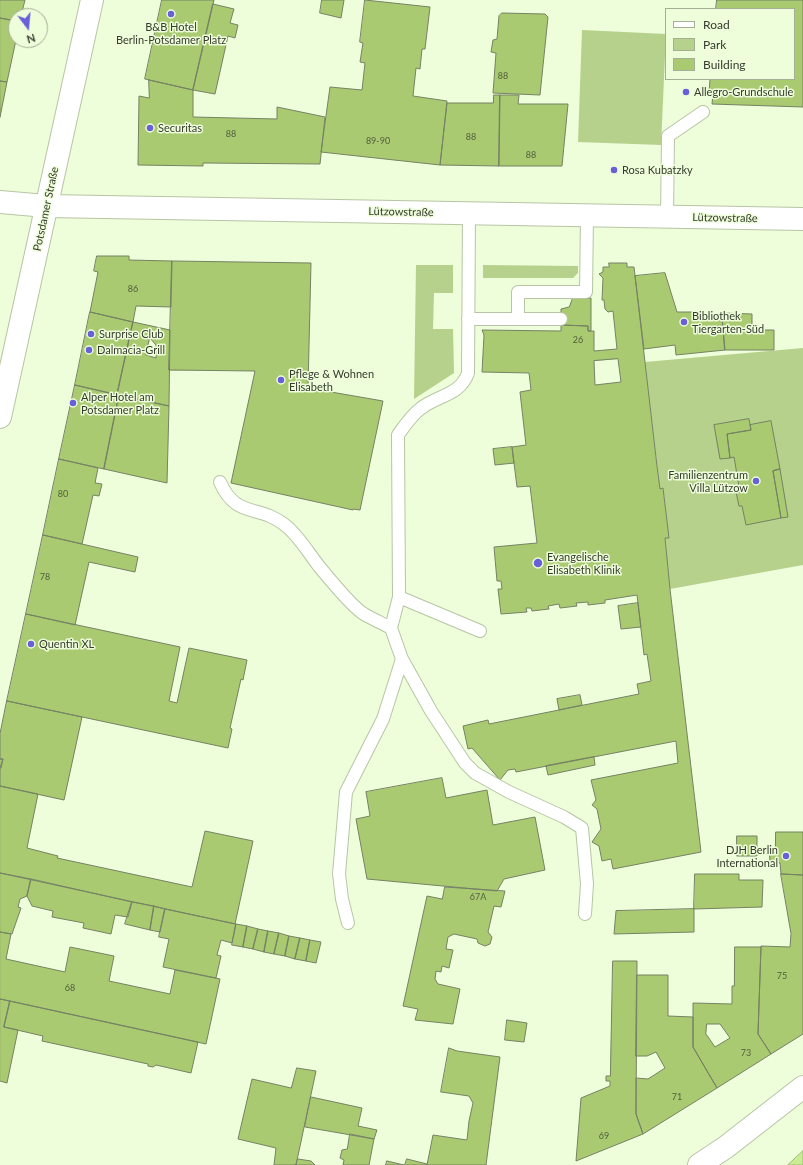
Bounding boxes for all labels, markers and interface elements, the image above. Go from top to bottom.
north arrow [8,8,48,48]
legend [665,8,795,80]
marker: B&B Hotel Berlin-Potsdamer Platz [166,9,176,19]
text: Road [703,17,730,32]
place label: B&B Hotel Berlin-Potsdamer Platz [116,20,226,46]
text: N [25,32,37,46]
text: Park [703,37,726,52]
text: Building [703,57,746,72]
house number: 88 [498,71,508,81]
place label: Allegro-Grundschule [694,85,793,99]
marker: Allegro-Grundschule [681,87,691,97]
place label: Securitas [158,121,202,135]
marker: Securitas [145,123,155,133]
house number: 88 [226,129,236,139]
house number: 88 [466,132,476,142]
house number: 89-90 [366,136,390,146]
house number: 88 [526,150,536,160]
place label: Rosa Kubatzky [622,163,693,177]
marker: Rosa Kubatzky [609,165,619,175]
street label: Potsdamer Straße [31,166,61,252]
street label: Lützowstraße [368,205,434,219]
street label: Lützowstraße [692,211,758,225]
house number: 86 [128,284,138,294]
place label: Bibliothek Tiergarten-Süd [692,309,764,335]
marker: Bibliothek Tiergarten-Süd [679,317,689,327]
place label: Surprise Club [99,327,163,341]
marker: Surprise Club [86,329,96,339]
house number: 26 [573,335,583,345]
place label: Dalmacia-Grill [97,343,165,357]
marker: Dalmacia-Grill [84,345,94,355]
place label: Pflege & Wohnen Elisabeth [289,367,374,393]
marker: Pflege & Wohnen Elisabeth [276,375,286,385]
place label: Alper Hotel am Potsdamer Platz [81,390,159,416]
marker: Alper Hotel am Potsdamer Platz [68,398,78,408]
place label: Familienzentrum Villa Lützow [668,468,748,494]
marker: Familienzentrum Villa Lützow [751,476,761,486]
house number: 80 [58,489,68,499]
place label: Evangelische Elisabeth Klinik [547,550,620,576]
marker: Evangelische Elisabeth Klinik [532,557,544,569]
house number: 78 [40,572,50,582]
place label: Quentin XL [39,637,94,651]
marker: Quentin XL [26,639,36,649]
place label: DJH Berlin International [716,843,778,869]
marker: DJH Berlin International [781,851,791,861]
house number: 67A [470,892,486,902]
house number: 75 [777,971,787,981]
house number: 68 [65,983,75,993]
house number: 73 [741,1048,751,1058]
house number: 71 [672,1092,682,1102]
house number: 69 [599,1131,609,1141]

